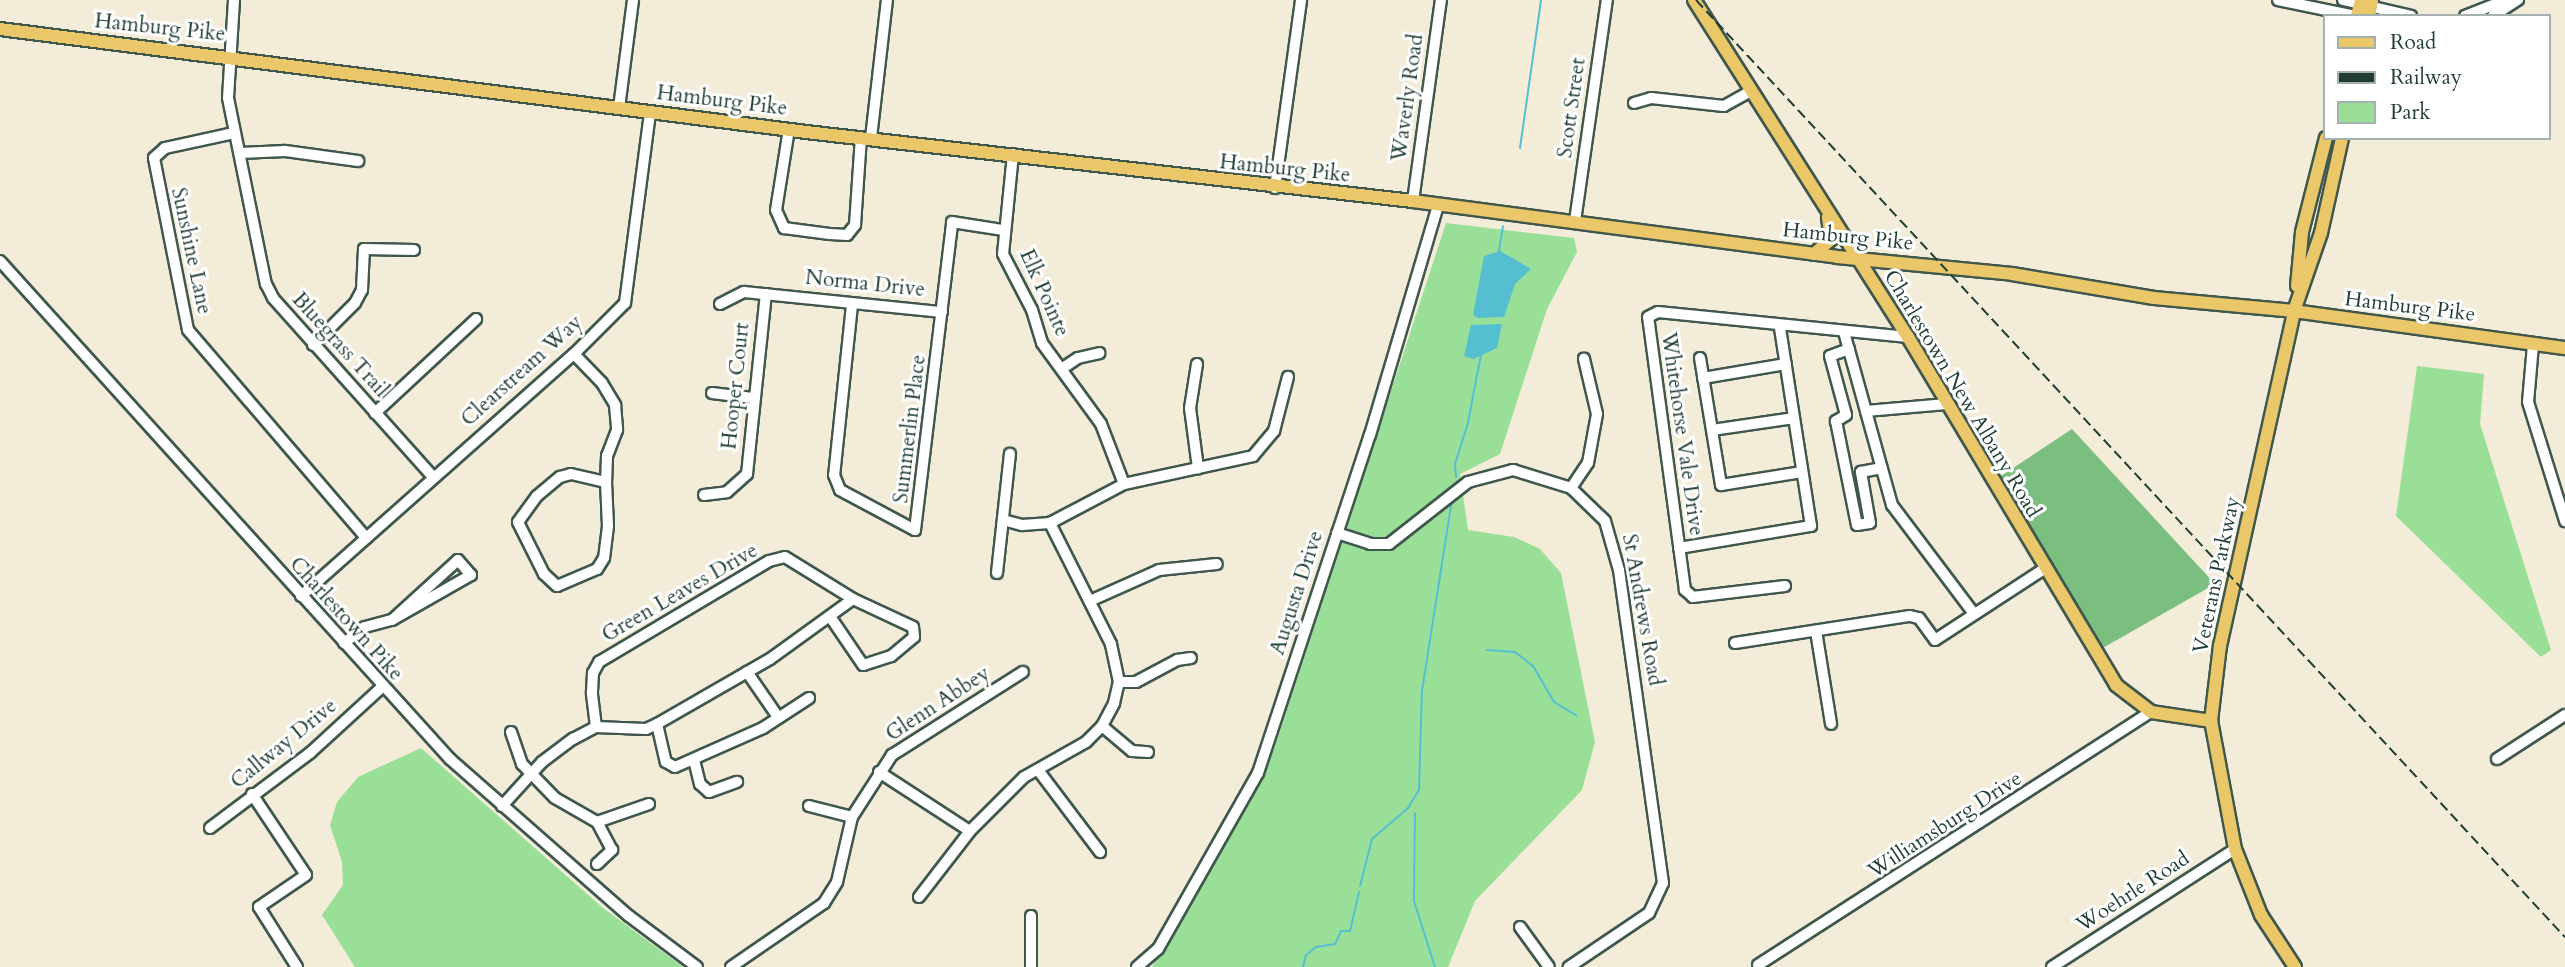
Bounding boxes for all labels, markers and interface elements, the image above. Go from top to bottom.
street label: Hamburg Pike [93,9,227,47]
legend [2324,14,2551,140]
text: Road [2390,28,2436,57]
street label: Waverly Road [1387,33,1429,163]
street label: Scott Street [1553,56,1591,160]
text: Railway [2390,63,2462,92]
street label: Hamburg Pike [655,80,789,122]
text: Park [2390,98,2430,127]
street label: Hamburg Pike [1218,150,1352,188]
street label: Sunshine Lane [165,185,217,317]
street label: Hamburg Pike [1781,218,1915,256]
street label: Elk Pointe [1014,245,1074,341]
street label: Norma Drive [804,265,926,303]
street label: Charlestown New Albany Road [1878,266,2046,522]
street label: Hamburg Pike [2343,286,2477,328]
street label: Bluegrass Trail [286,287,394,403]
street label: Clearstream Way [456,310,588,432]
street label: Hooper Court [717,321,755,451]
street label: Whitehorse Vale Drive [1655,331,1709,537]
street label: Summerlin Place [888,353,932,505]
street label: Veterans Parkway [2188,494,2246,656]
street label: Augusta Drive [1265,528,1329,658]
street label: St Andrews Road [1616,532,1668,688]
street label: Green Leaves Drive [598,538,762,648]
street label: Charlestown Pike [284,552,408,686]
street label: Glenn Abbey [881,661,995,747]
street label: Callway Drive [226,694,342,794]
street label: Williamsburg Drive [1863,766,2027,884]
street label: Woehrle Road [2072,846,2194,938]

